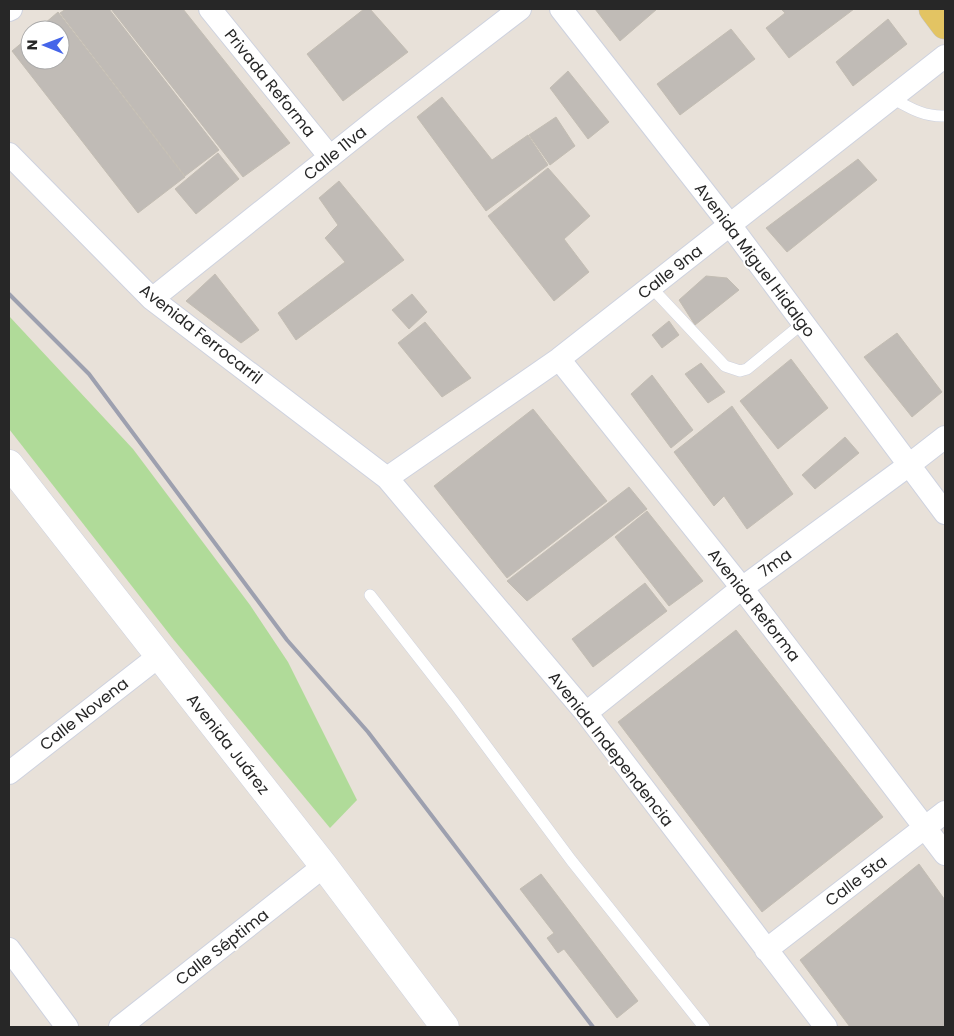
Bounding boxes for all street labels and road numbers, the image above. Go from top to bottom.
street label: Privada Reforma [219,24,321,142]
street label: Calle 11va [299,120,371,186]
street label: Avenida Miguel Hidalgo [689,178,821,342]
street label: Calle 9na [633,239,707,305]
street label: Avenida Ferrocarril [135,279,267,389]
street label: Avenida Reforma [702,543,806,667]
street label: 7ma [754,543,796,583]
street label: Avenida Independencia [543,667,679,831]
street label: Calle Novena [35,672,133,756]
street label: Avenida Juárez [181,689,275,799]
street label: Calle 5ta [820,850,892,912]
street label: Calle Séptima [171,903,273,991]

